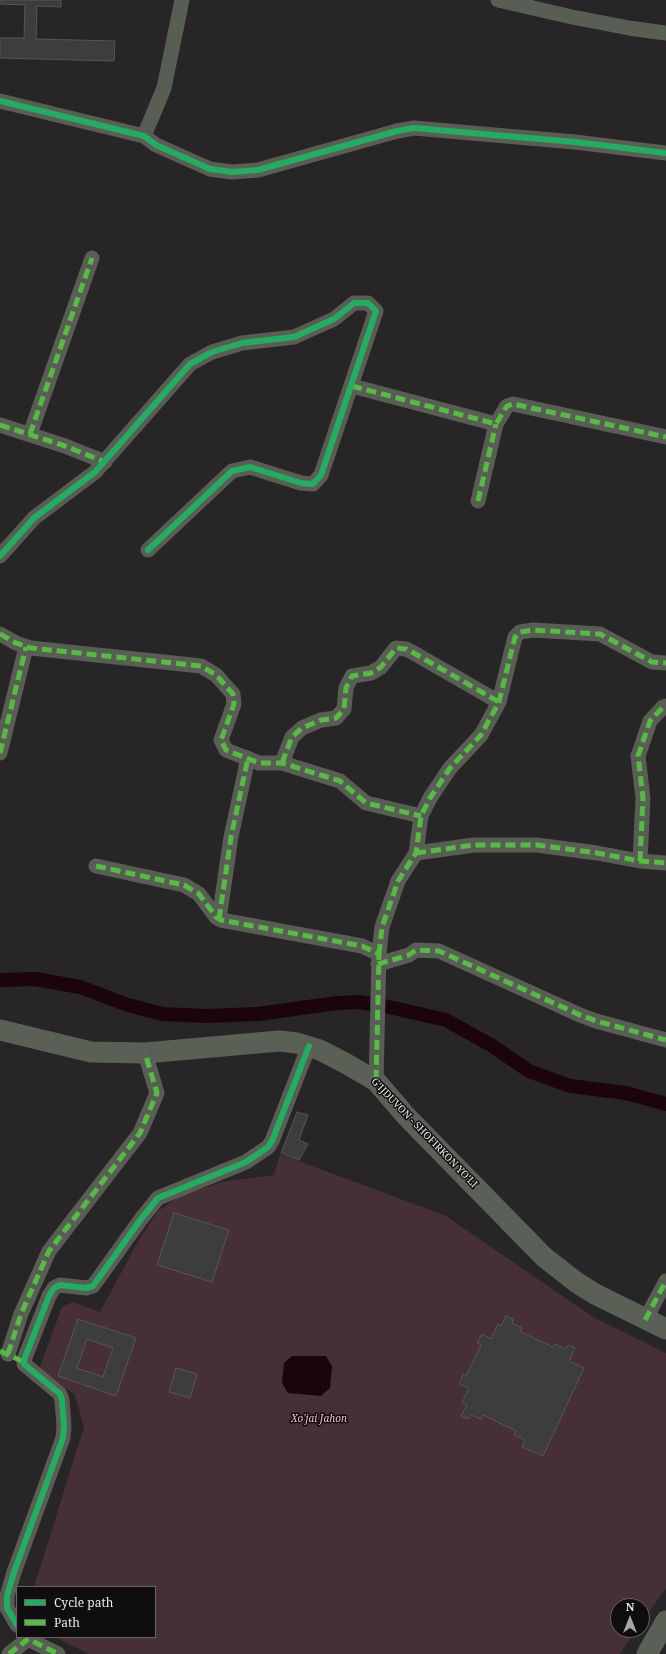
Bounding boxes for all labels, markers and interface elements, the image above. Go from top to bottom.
street label: G'IJDUVON - SHOFIRKON YO'LI [368,1076,480,1190]
park label: Xo'jai Jahon [291,1413,347,1425]
legend [16,1586,156,1638]
text: Cycle path [54,1594,113,1611]
north arrow [610,1598,650,1638]
text: N [626,1599,634,1614]
text: Path [54,1614,80,1631]

